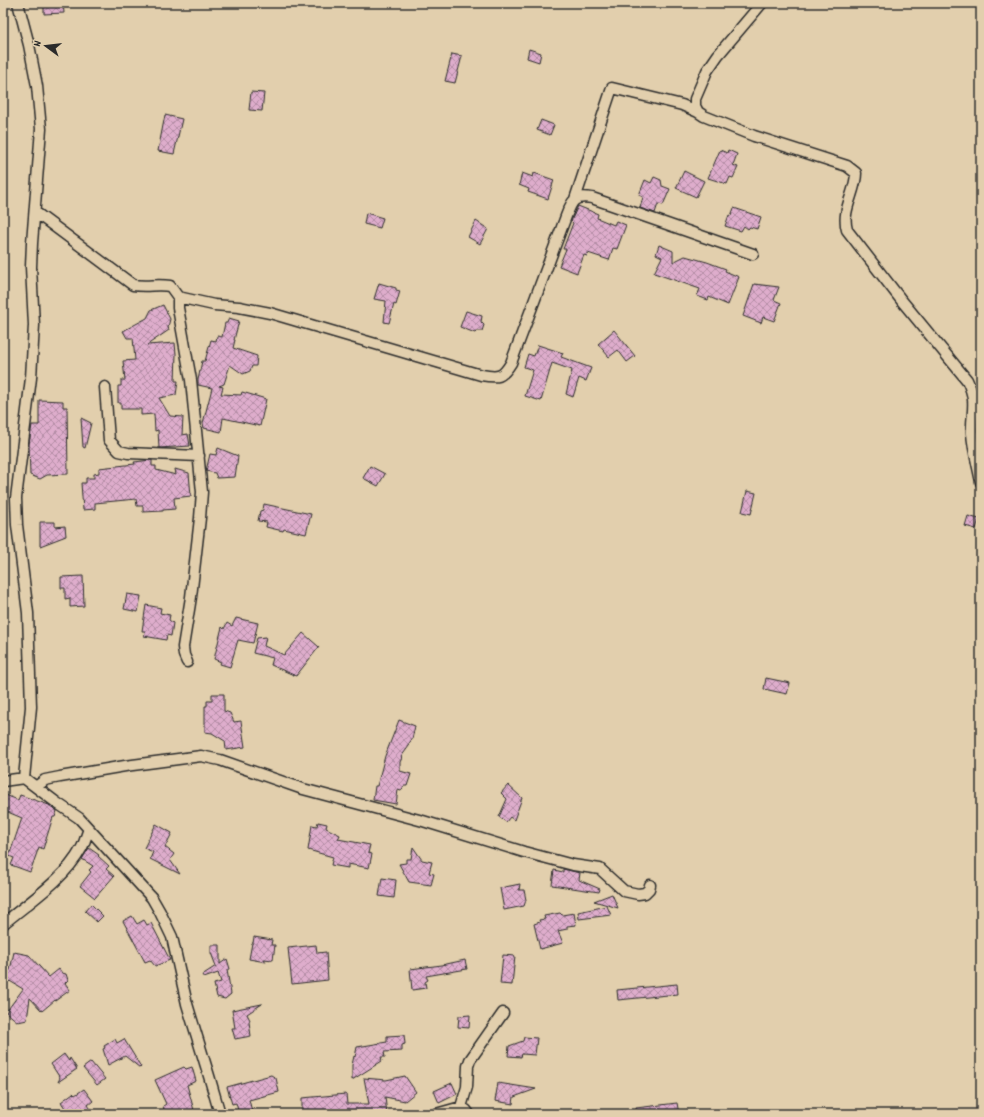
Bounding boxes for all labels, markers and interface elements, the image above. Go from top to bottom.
north arrow [26,26,66,66]
text: N [30,39,47,49]

